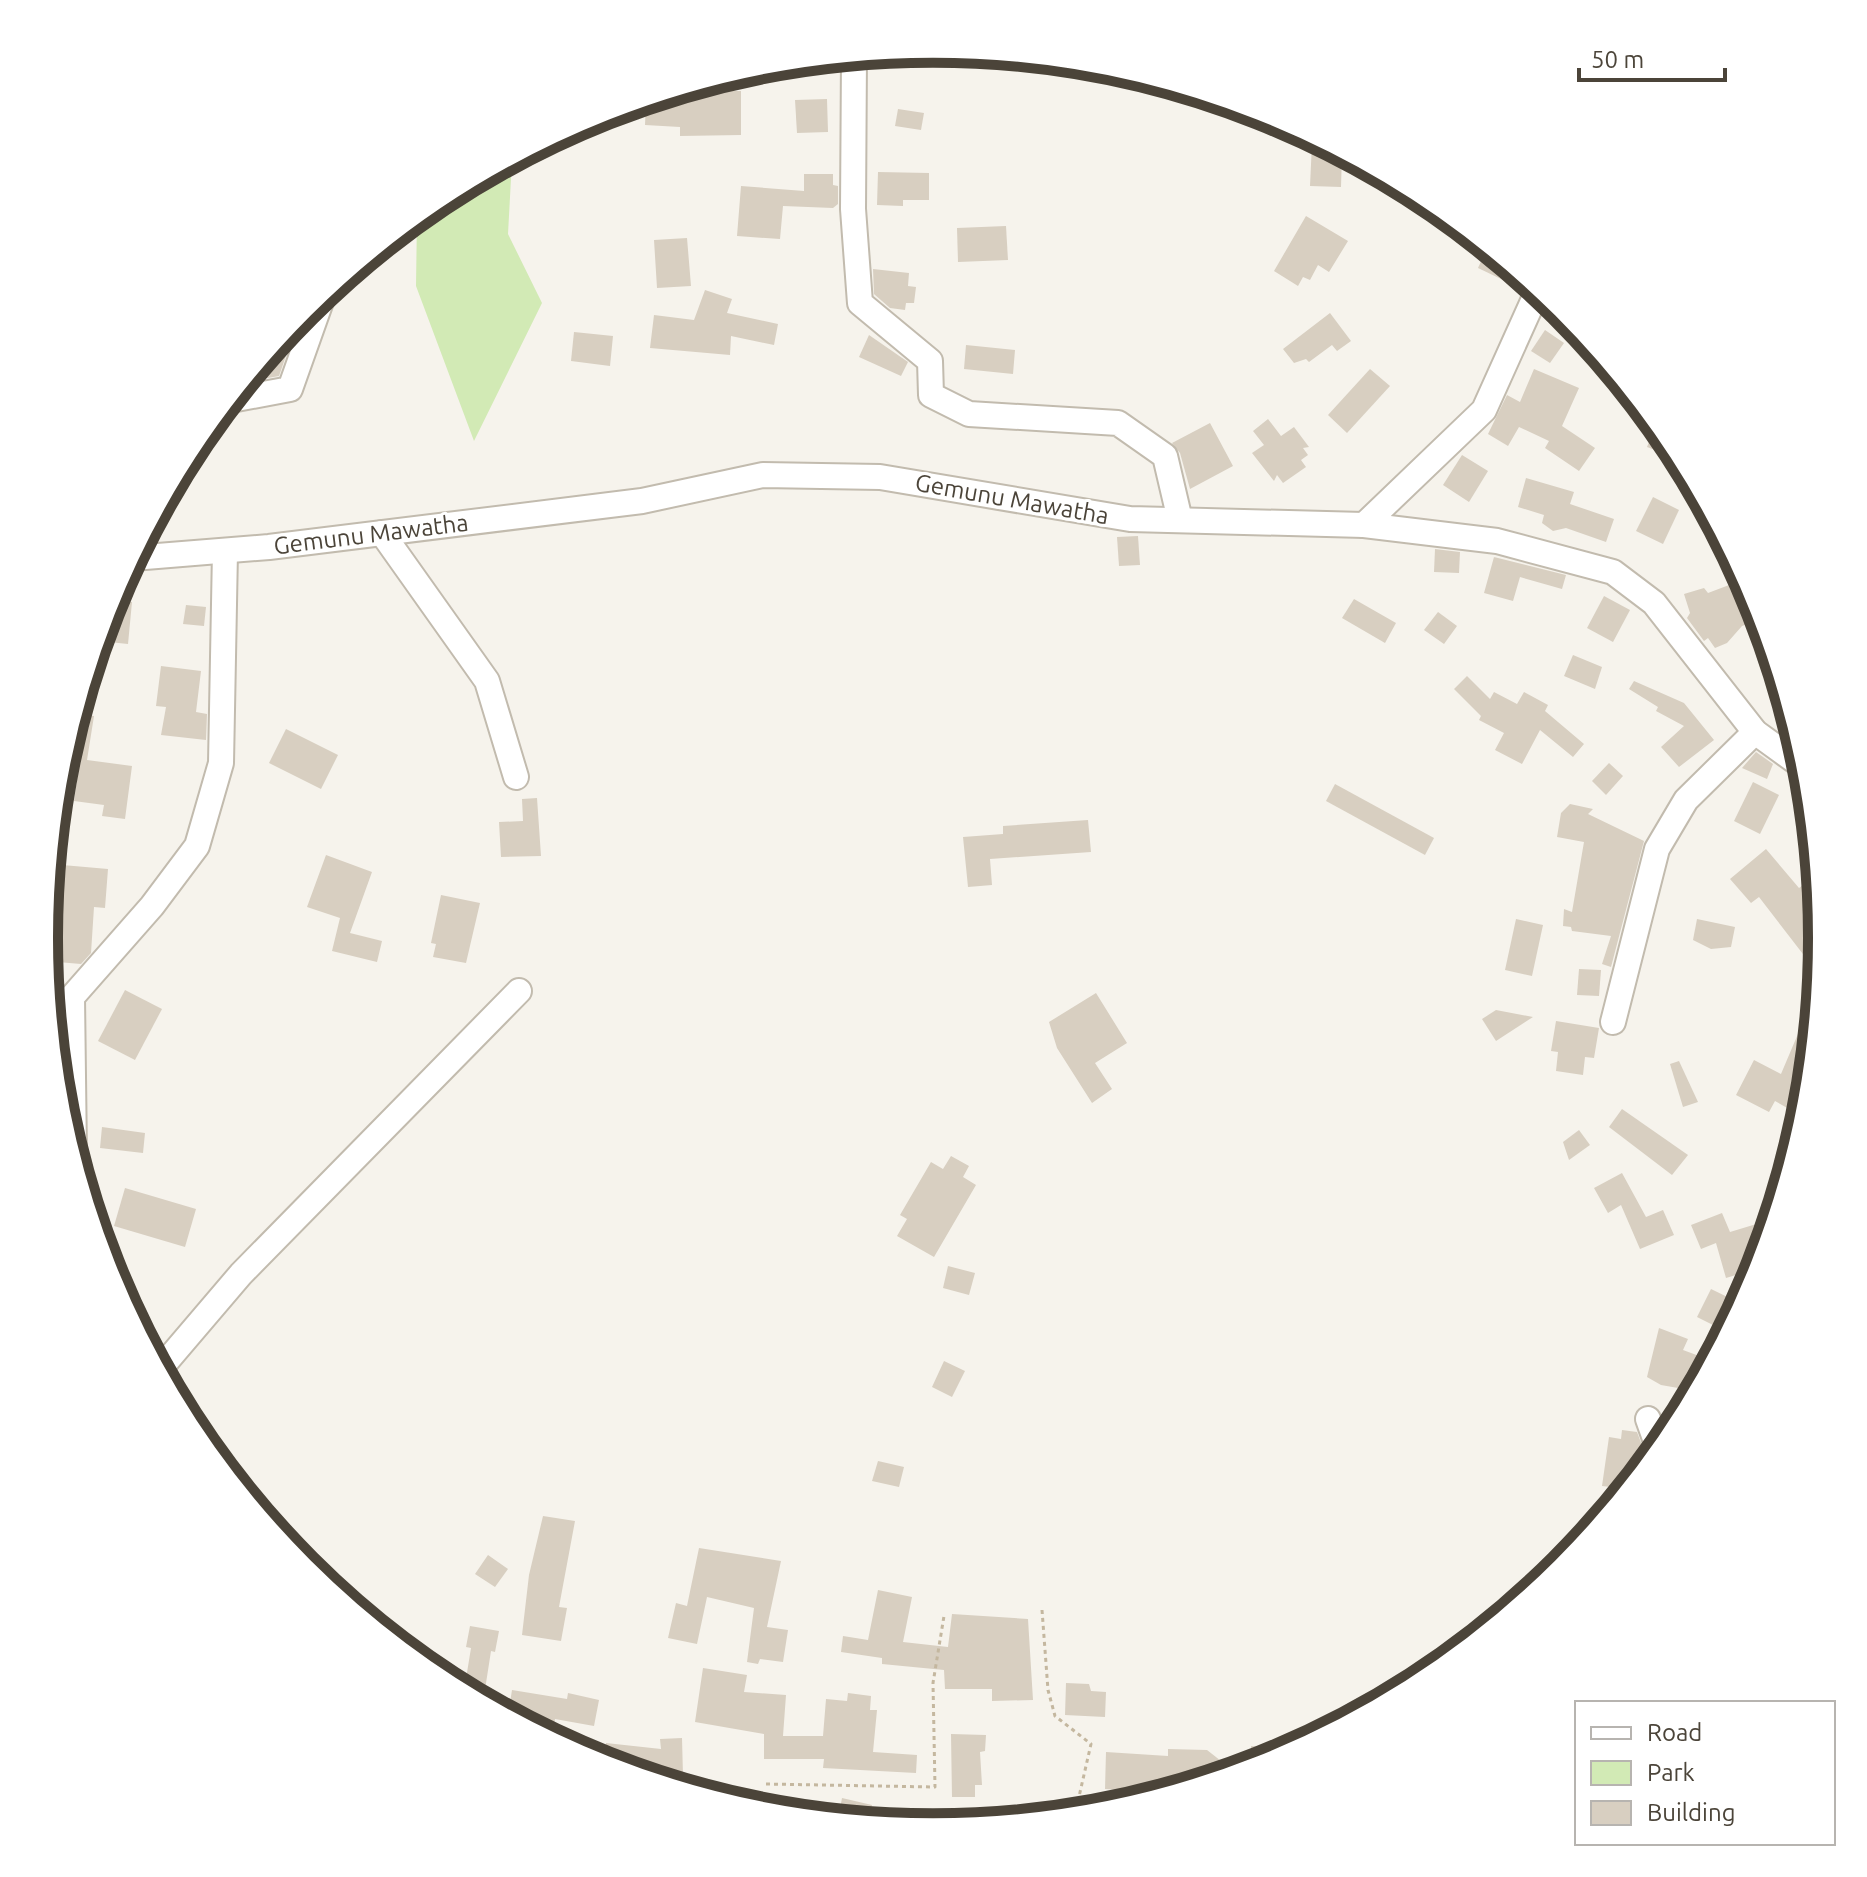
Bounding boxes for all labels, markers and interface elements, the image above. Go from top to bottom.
scale bar [1579,32,1725,82]
text: 50 m [1591,46,1644,73]
street label: Gemunu Mawatha [913,469,1111,529]
street label: Gemunu Mawatha [272,509,470,559]
legend [1575,1701,1835,1845]
text: Road [1647,1719,1702,1746]
text: Park [1647,1759,1695,1786]
text: Building [1647,1799,1735,1826]

